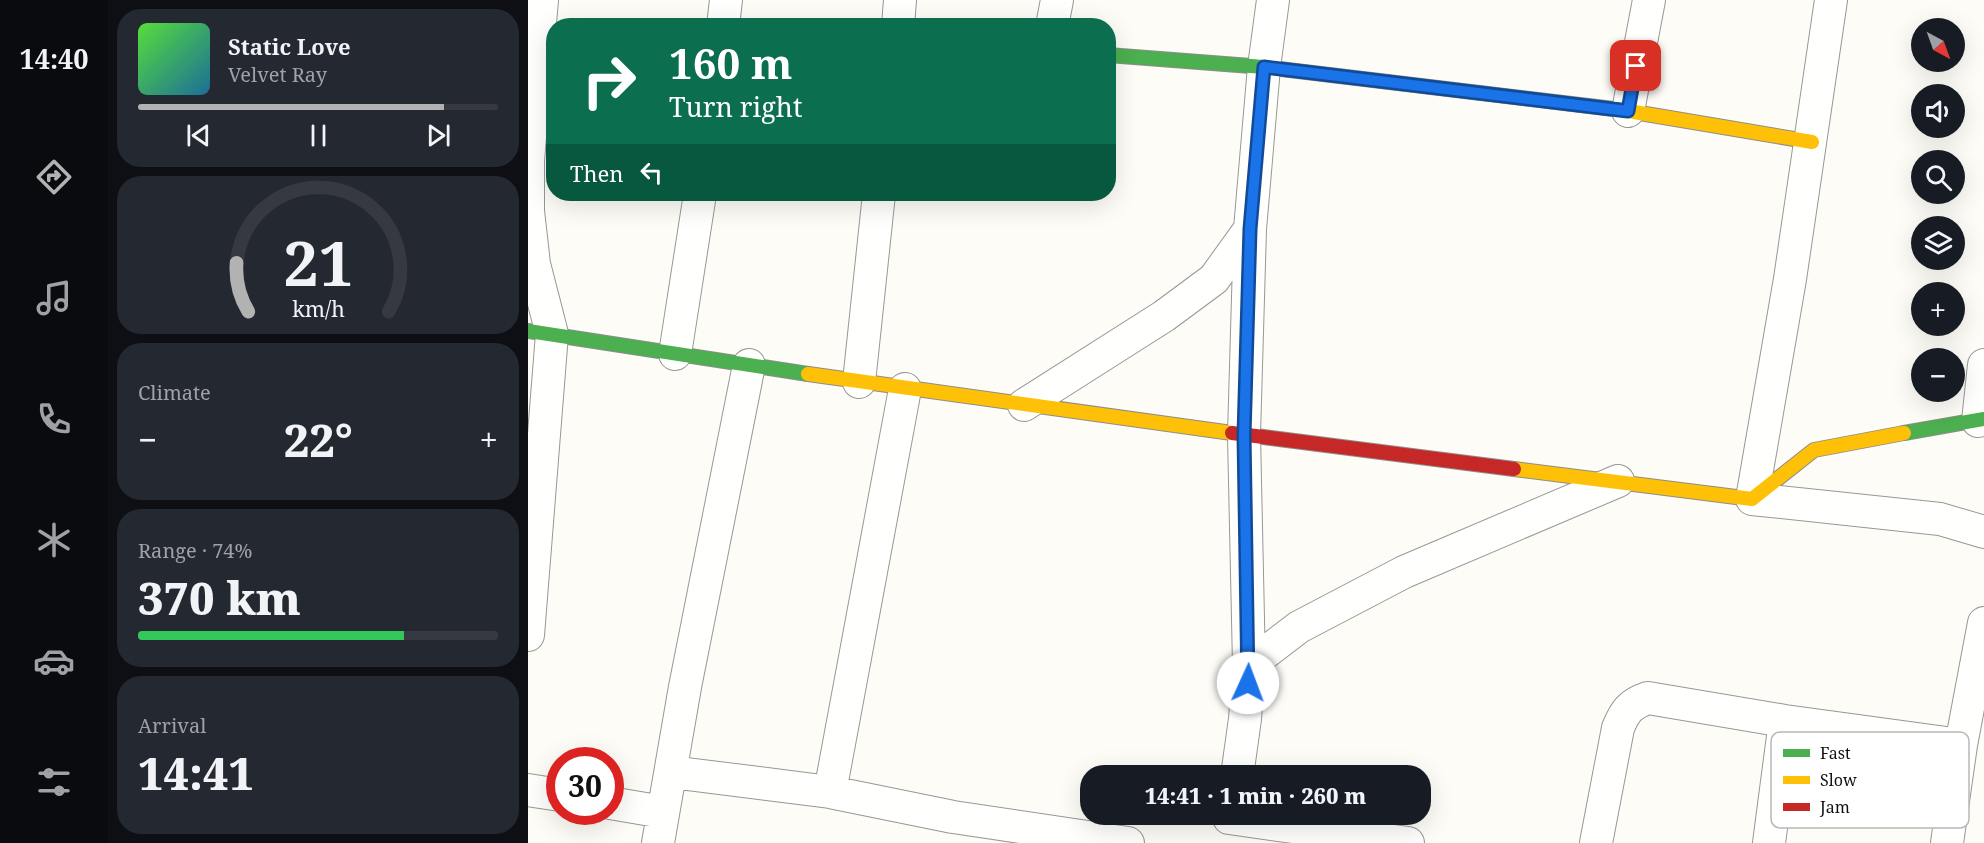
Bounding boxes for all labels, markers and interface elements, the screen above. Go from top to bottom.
north arrow [1911,18,1965,72]
map controls [1911,18,1965,402]
text: Static Love [228,31,351,61]
text: 160 m [669,34,793,91]
text: 14:40 [19,40,89,77]
pin [1610,40,1661,91]
icon: right [570,42,648,120]
icon: arrive [1619,49,1652,82]
text: Velvet Ray [228,61,327,88]
button: sound [1911,84,1965,138]
text: Turn right [669,88,802,125]
icon: previous [182,119,215,152]
icon: pause [302,119,335,152]
icon: next [422,119,455,152]
button: search [1911,150,1965,204]
icon: directions [33,156,75,198]
icon: left [635,156,668,189]
text: Then [570,158,623,188]
button: layers [1911,216,1965,270]
text: 21 [283,219,353,304]
icon: music [33,277,75,319]
button: + [1911,282,1965,336]
text: km/h [292,294,345,323]
button: − [1911,348,1965,402]
text: Climate [138,379,211,406]
icon: phone [33,398,75,440]
text: 22° [284,409,353,470]
text: − [138,417,157,462]
text: + [480,417,498,462]
icon: climate [33,519,75,561]
text: Range · 74% [138,537,252,564]
text: 370 km [138,567,301,628]
icon: car [33,640,75,682]
position arrow [1216,651,1280,715]
text: Arrival [138,712,206,739]
legend [1771,732,1969,828]
text: 14:41 [138,742,254,803]
text: Fast [1820,742,1851,764]
speed limit sign: 30 [546,747,624,825]
icon: filters [33,761,75,803]
text: Slow [1820,769,1857,791]
text: 14:41 · 1 min · 260 m [1145,780,1366,810]
text: Jam [1819,796,1850,818]

